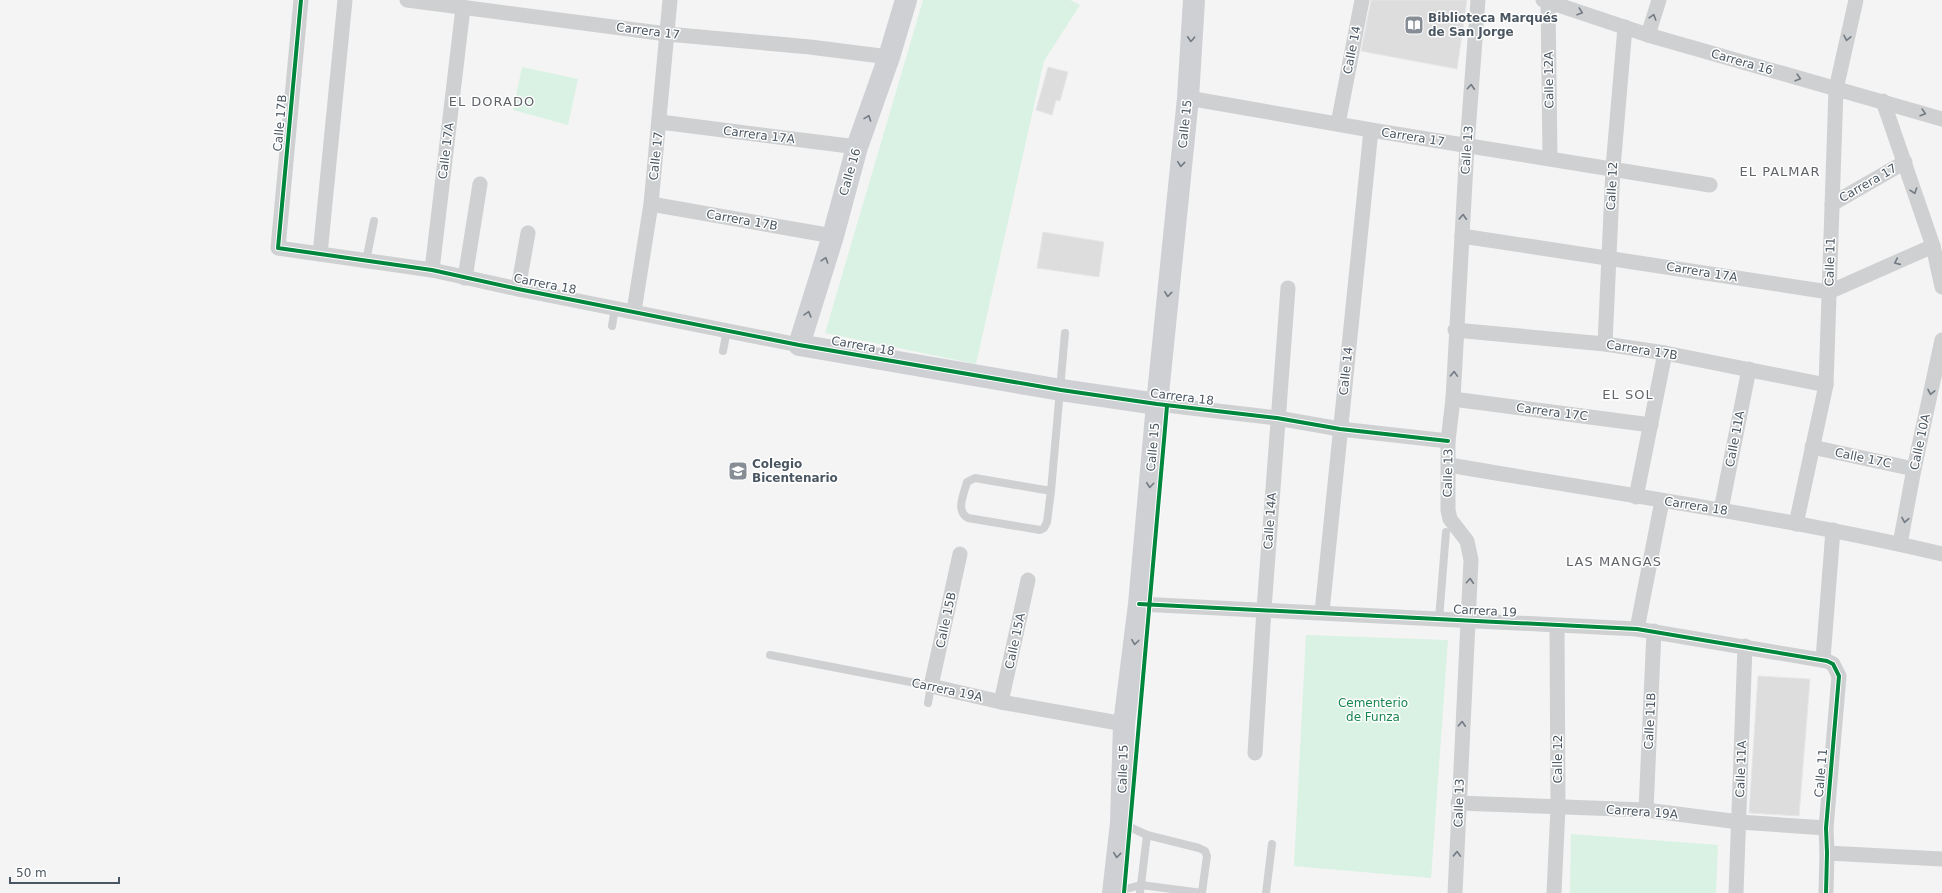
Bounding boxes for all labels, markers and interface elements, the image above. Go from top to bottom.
one-way arrow [1576,8,1583,16]
place label: Biblioteca Marqués de San Jorge [1428,11,1558,39]
library icon: Biblioteca Marqués de San Jorge [1403,14,1425,36]
one-way arrow [1648,14,1657,21]
street label: Carrera 17 [615,20,681,42]
street label: Calle 14 [1340,25,1364,75]
one-way arrow [1844,35,1852,41]
one-way arrow [1187,36,1195,42]
street label: Carrera 16 [1709,46,1775,78]
street label: Calle 12A [1541,51,1556,109]
one-way arrow [1795,74,1801,82]
one-way arrow [1467,84,1476,90]
street label: Calle 17B [271,94,289,152]
district label: EL DORADO [449,94,535,109]
street label: Calle 15 [1175,99,1195,149]
one-way arrow [1920,108,1927,117]
one-way arrow [863,114,871,121]
street label: Calle 17A [436,121,457,180]
street label: Carrera 17A [722,124,796,146]
street label: Carrera 17 [1380,125,1446,149]
street label: Calle 13 [1458,125,1476,175]
street label: Calle 17 [646,131,666,181]
street label: Calle 16 [837,147,863,197]
one-way arrow [1177,161,1186,167]
street label: Calle 12 [1604,161,1620,211]
street label: Carrera 17 [1837,161,1899,205]
district label: EL PALMAR [1740,164,1820,179]
one-way arrow [1910,187,1918,194]
street label: Carrera 17B [705,207,779,233]
one-way arrow [1458,214,1467,220]
street label: Calle 11 [1822,237,1838,287]
one-way arrow [820,256,829,263]
one-way arrow [1894,257,1902,265]
street label: Carrera 17A [1665,259,1739,285]
street label: Carrera 18 [512,271,578,297]
one-way arrow [1164,291,1173,297]
one-way arrow [803,311,812,318]
street label: Carrera 18 [830,334,896,358]
street label: Carrera 17B [1605,337,1679,363]
street label: Calle 14 [1336,346,1356,396]
one-way arrow [1450,371,1458,377]
street label: Carrera 18 [1149,386,1215,408]
district label: EL SOL [1602,387,1654,402]
one-way arrow [1927,389,1935,395]
street label: Carrera 17C [1515,401,1589,423]
street label: Calle 11A [1723,409,1747,468]
street label: Calle 10A [1907,412,1933,471]
street label: Calle 15 [1144,422,1162,472]
street label: Calle 17C [1834,445,1892,471]
street label: Calle 13 [1441,448,1455,498]
place label: Colegio Bicentenario [752,457,838,485]
school or university icon: Colegio Bicentenario [727,460,749,482]
one-way arrow [1145,482,1154,488]
street label: Calle 14A [1261,491,1279,550]
street label: Carrera 18 [1663,494,1729,518]
one-way arrow [1901,517,1910,523]
district label: LAS MANGAS [1566,554,1662,569]
one-way arrow [1466,578,1475,584]
street label: Calle 15B [933,591,959,649]
street label: Carrera 19 [1453,602,1517,620]
street label: Calle 15A [1002,611,1028,670]
one-way arrow [1130,639,1139,645]
street label: Carrera 19A [910,676,984,705]
street label: Calle 11B [1642,692,1658,750]
park label: Cementerio de Funza [1338,696,1408,724]
one-way arrow [1458,721,1467,727]
street label: Calle 12 [1551,735,1565,783]
street label: Calle 11A [1733,739,1749,798]
street label: Calle 15 [1115,744,1131,794]
street label: Calle 11 [1812,748,1830,798]
street label: Calle 13 [1451,778,1467,828]
street label: Carrera 19A [1606,803,1679,822]
one-way arrow [1452,851,1461,857]
one-way arrow [1113,852,1122,858]
scale bar [10,859,119,885]
text: 50 m [16,866,47,880]

